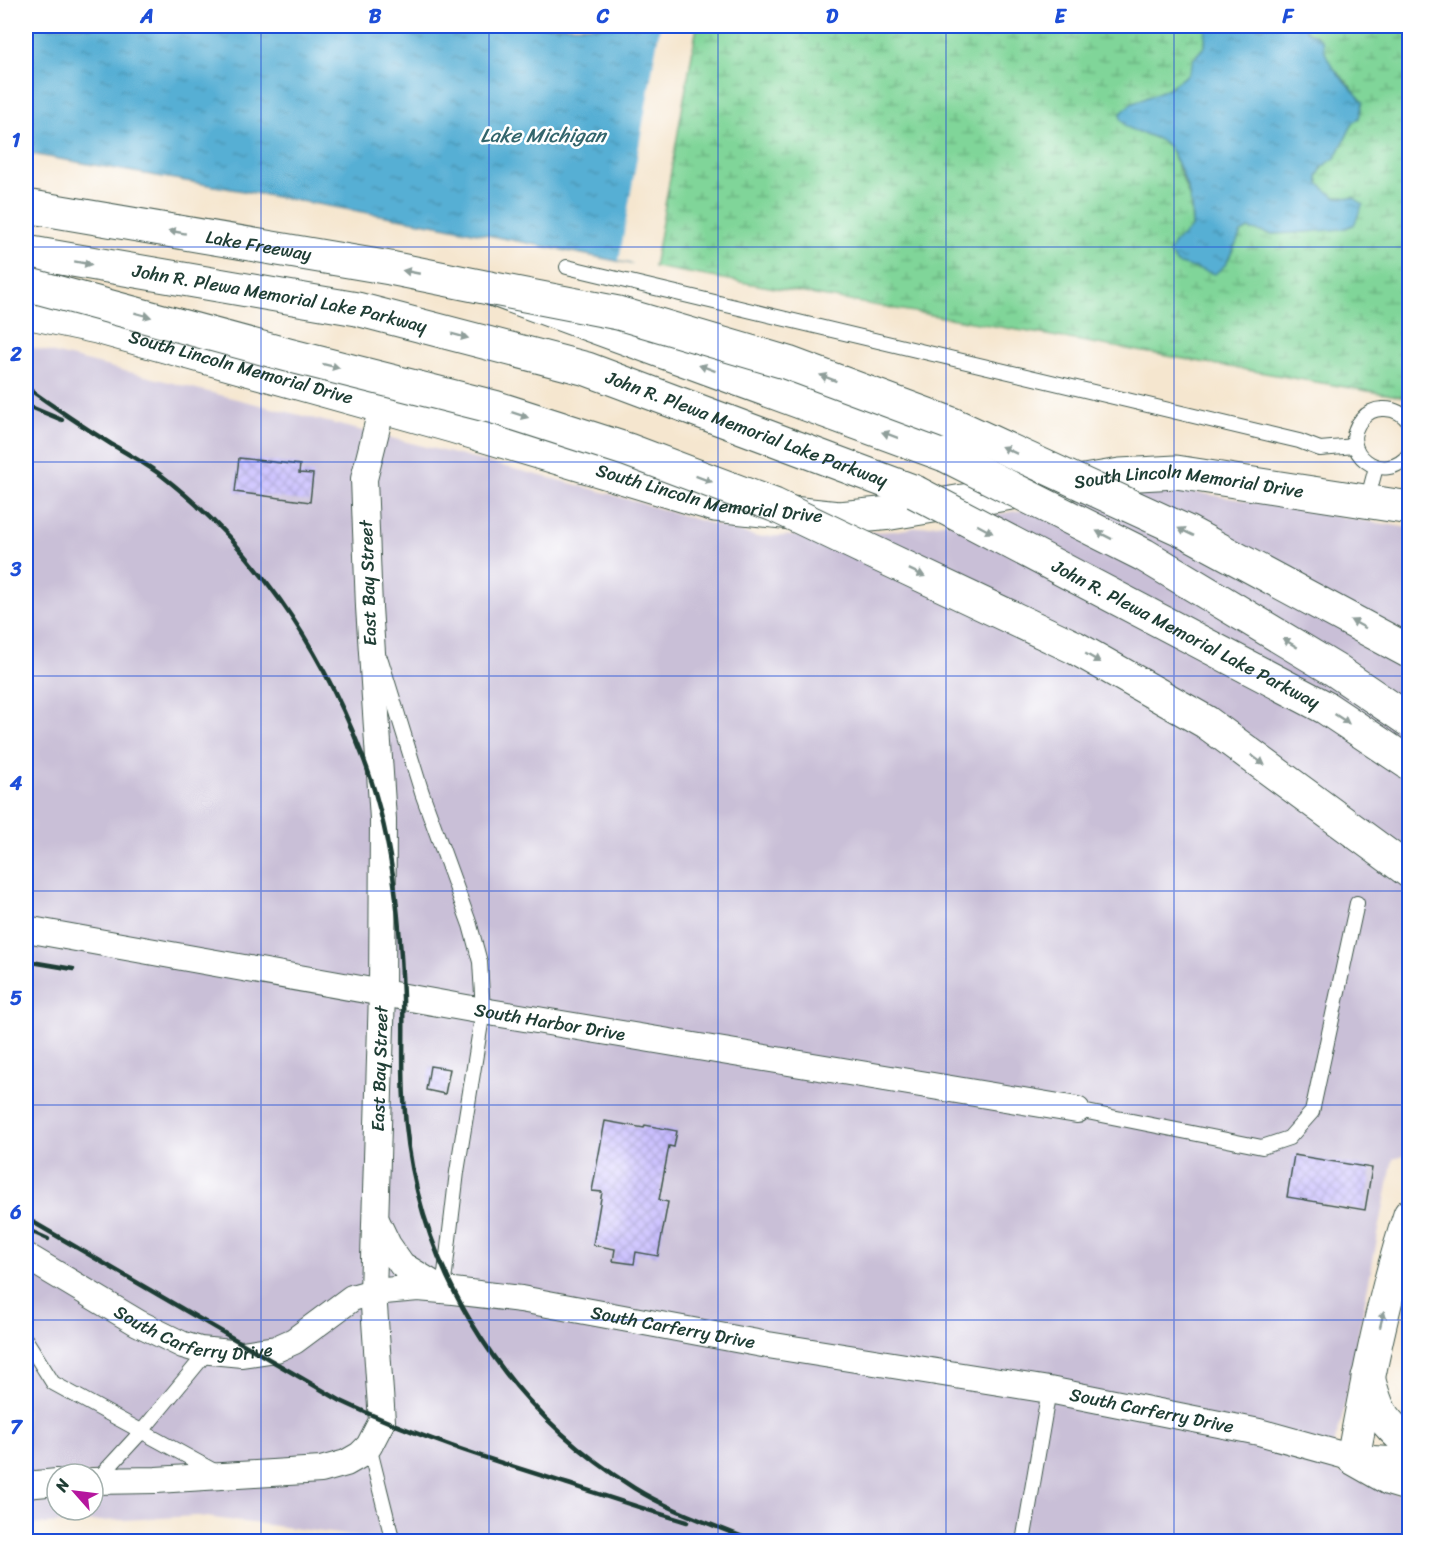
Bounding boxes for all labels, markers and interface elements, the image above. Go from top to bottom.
text: A [139,0,154,34]
text: B [369,0,382,34]
text: C [596,0,610,34]
text: D [826,0,839,34]
text: E [1054,0,1067,34]
text: F [1282,0,1295,34]
water label: Lake Michigan [481,118,608,153]
text: 1 [12,123,21,158]
street label: Lake Freeway [203,221,315,270]
one-way arrow [168,227,187,236]
street label: John R. Plewa Memorial Lake Parkway [129,254,431,343]
one-way arrow [74,259,93,268]
one-way arrow [401,267,420,276]
one-way arrow [134,311,152,321]
street label: South Lincoln Memorial Drive [125,321,357,414]
one-way arrow [451,332,469,341]
text: 2 [9,337,22,372]
one-way arrow [322,361,340,371]
street label: John R. Plewa Memorial Lake Parkway [600,361,893,497]
one-way arrow [698,362,716,372]
one-way arrow [819,373,837,382]
one-way arrow [511,411,529,420]
one-way arrow [881,430,899,439]
one-way arrow [1001,446,1018,455]
street label: South Lincoln Memorial Drive [592,454,824,532]
street label: South Lincoln Memorial Drive [1071,456,1306,507]
one-way arrow [695,474,713,484]
street label: East Bay Street [350,519,386,646]
one-way arrow [977,524,994,534]
one-way arrow [1178,527,1195,536]
one-way arrow [1095,530,1112,540]
street label: John R. Plewa Memorial Lake Parkway [1045,550,1326,718]
text: 3 [10,552,22,587]
one-way arrow [909,568,926,577]
one-way arrow [1349,619,1366,629]
one-way arrow [1282,638,1298,649]
one-way arrow [1085,652,1101,663]
one-way arrow [1334,713,1350,725]
one-way arrow [1251,754,1266,766]
text: 4 [9,766,23,801]
text: 5 [10,981,22,1016]
street label: South Harbor Drive [472,994,628,1051]
street label: East Bay Street [362,1005,398,1132]
text: 6 [9,1195,22,1230]
street label: South Carferry Drive [108,1296,275,1370]
street label: South Carferry Drive [588,1296,758,1358]
one-way arrow [1377,1310,1387,1328]
street label: South Carferry Drive [1067,1379,1237,1443]
text: 7 [10,1410,23,1445]
north arrow [45,1462,105,1522]
text: N [46,1473,78,1498]

